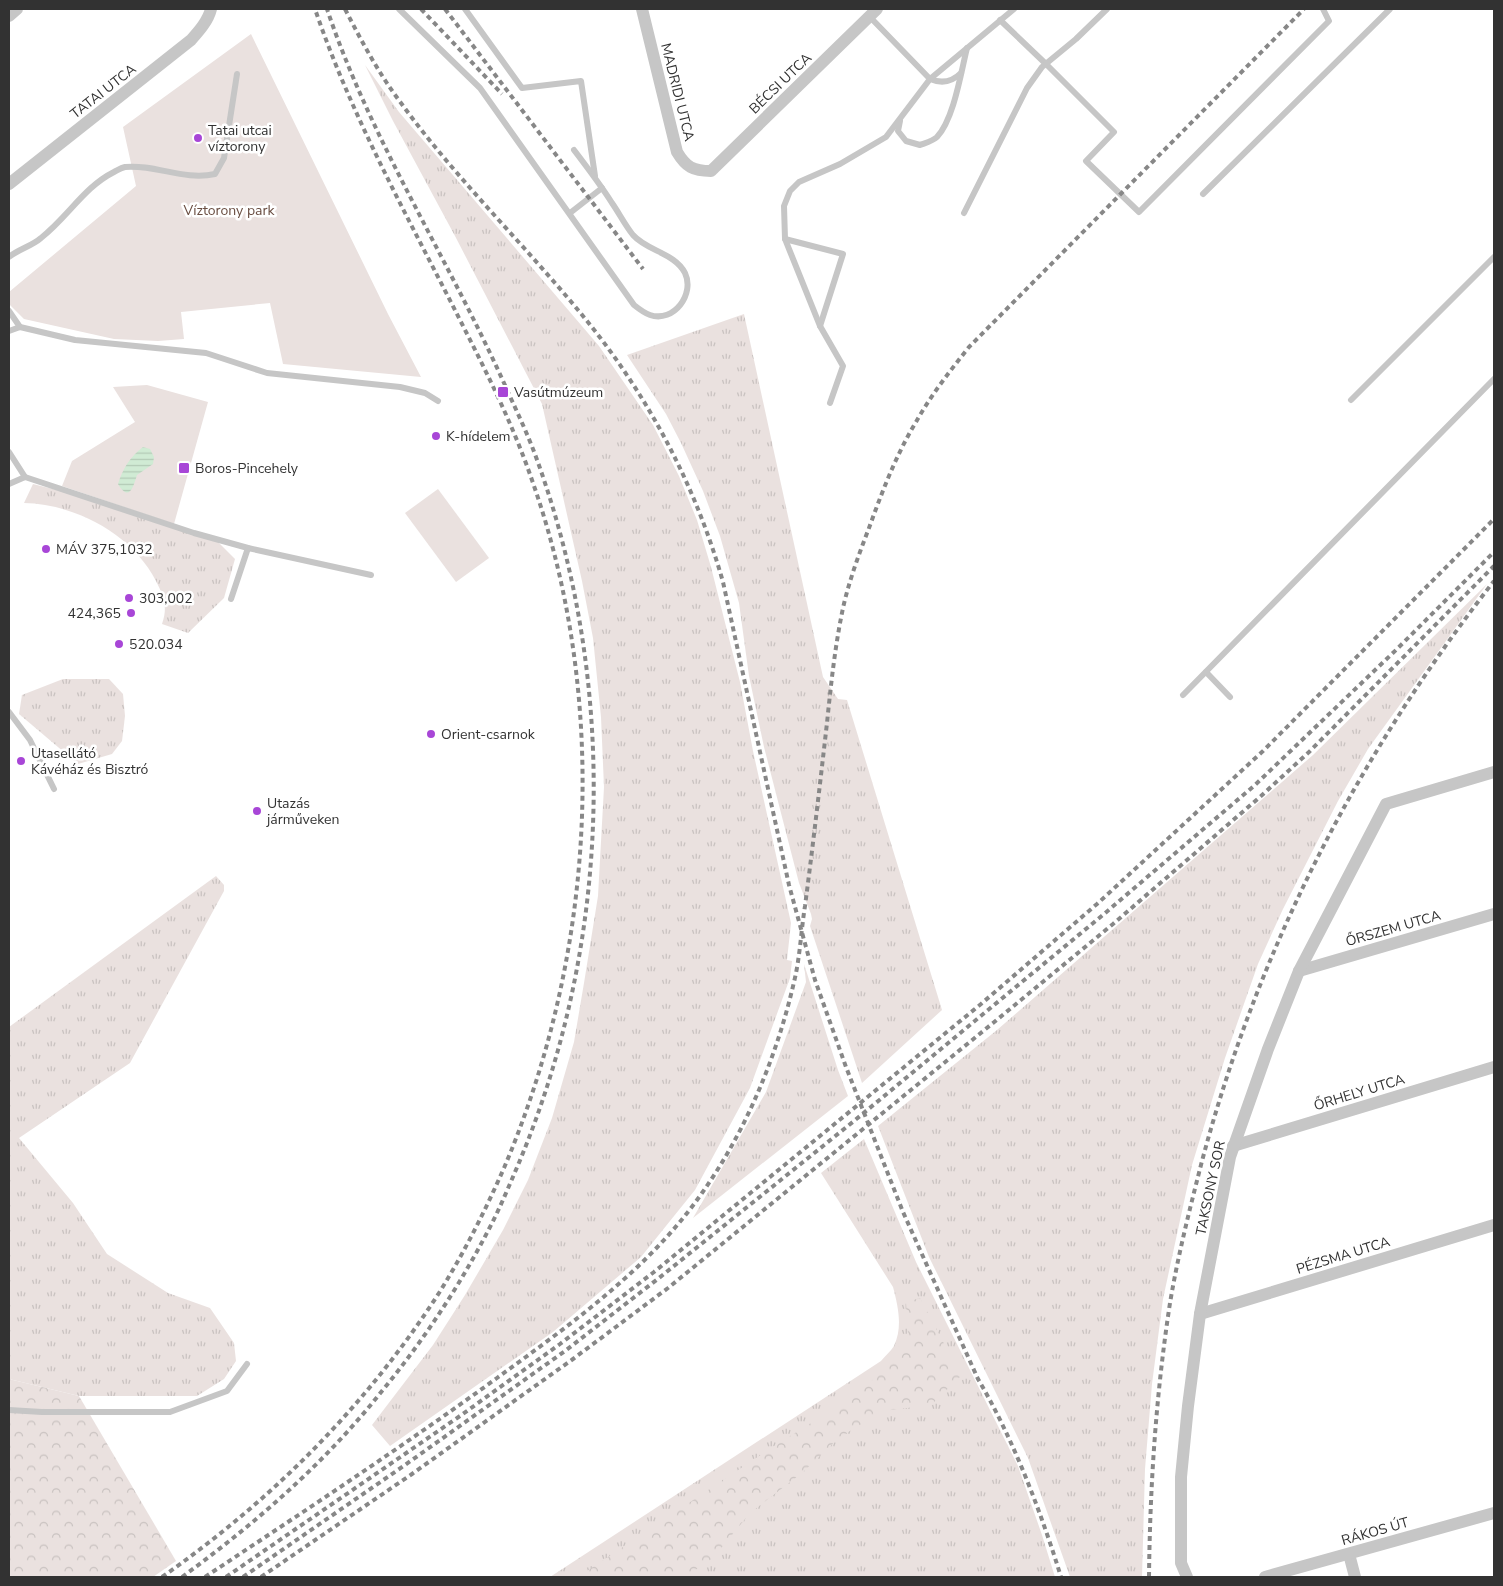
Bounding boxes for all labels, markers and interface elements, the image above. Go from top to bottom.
street label: MADRIDI UTCA [656,41,699,143]
street label: BÉCSI UTCA [745,49,816,118]
street label: TATAI UTCA [66,60,140,123]
place label: Tatai utcai víztorony [208,121,272,156]
marker: Tatai utcai víztorony [192,132,204,144]
park label: Víztorony park [183,201,275,220]
place label: Vasútmúzeum [513,383,603,402]
marker: Vasútmúzeum [496,385,510,399]
place label: K-hídelem [446,427,511,446]
marker: K-hídelem [430,430,442,442]
place label: Boros-Pincehely [195,459,299,478]
marker: Boros-Pincehely [177,461,191,475]
place label: MÁV 375,1032 [56,540,153,559]
marker: MÁV 375,1032 [40,543,52,555]
place label: 303,002 [139,589,193,608]
marker: 303,002 [123,592,135,604]
place label: 424,365 [67,604,121,623]
marker: 424,365 [125,607,137,619]
place label: 520.034 [129,635,183,654]
marker: 520.034 [113,638,125,650]
place label: Orient-csarnok [441,725,536,744]
marker: Orient-csarnok [425,728,437,740]
place label: Utasellátó Kávéház és Bisztró [31,744,149,779]
marker: Utasellátó Kávéház és Bisztró [15,755,27,767]
place label: Utazás járműveken [266,794,339,829]
marker: Utazás járműveken [251,805,263,817]
street label: ŐRSZEM UTCA [1343,906,1443,951]
street label: ŐRHELY UTCA [1311,1070,1407,1115]
street label: TAKSONY SOR [1191,1139,1230,1237]
street label: PÉZSMA UTCA [1294,1232,1392,1279]
street label: RÁKOS ÚT [1339,1513,1412,1550]

